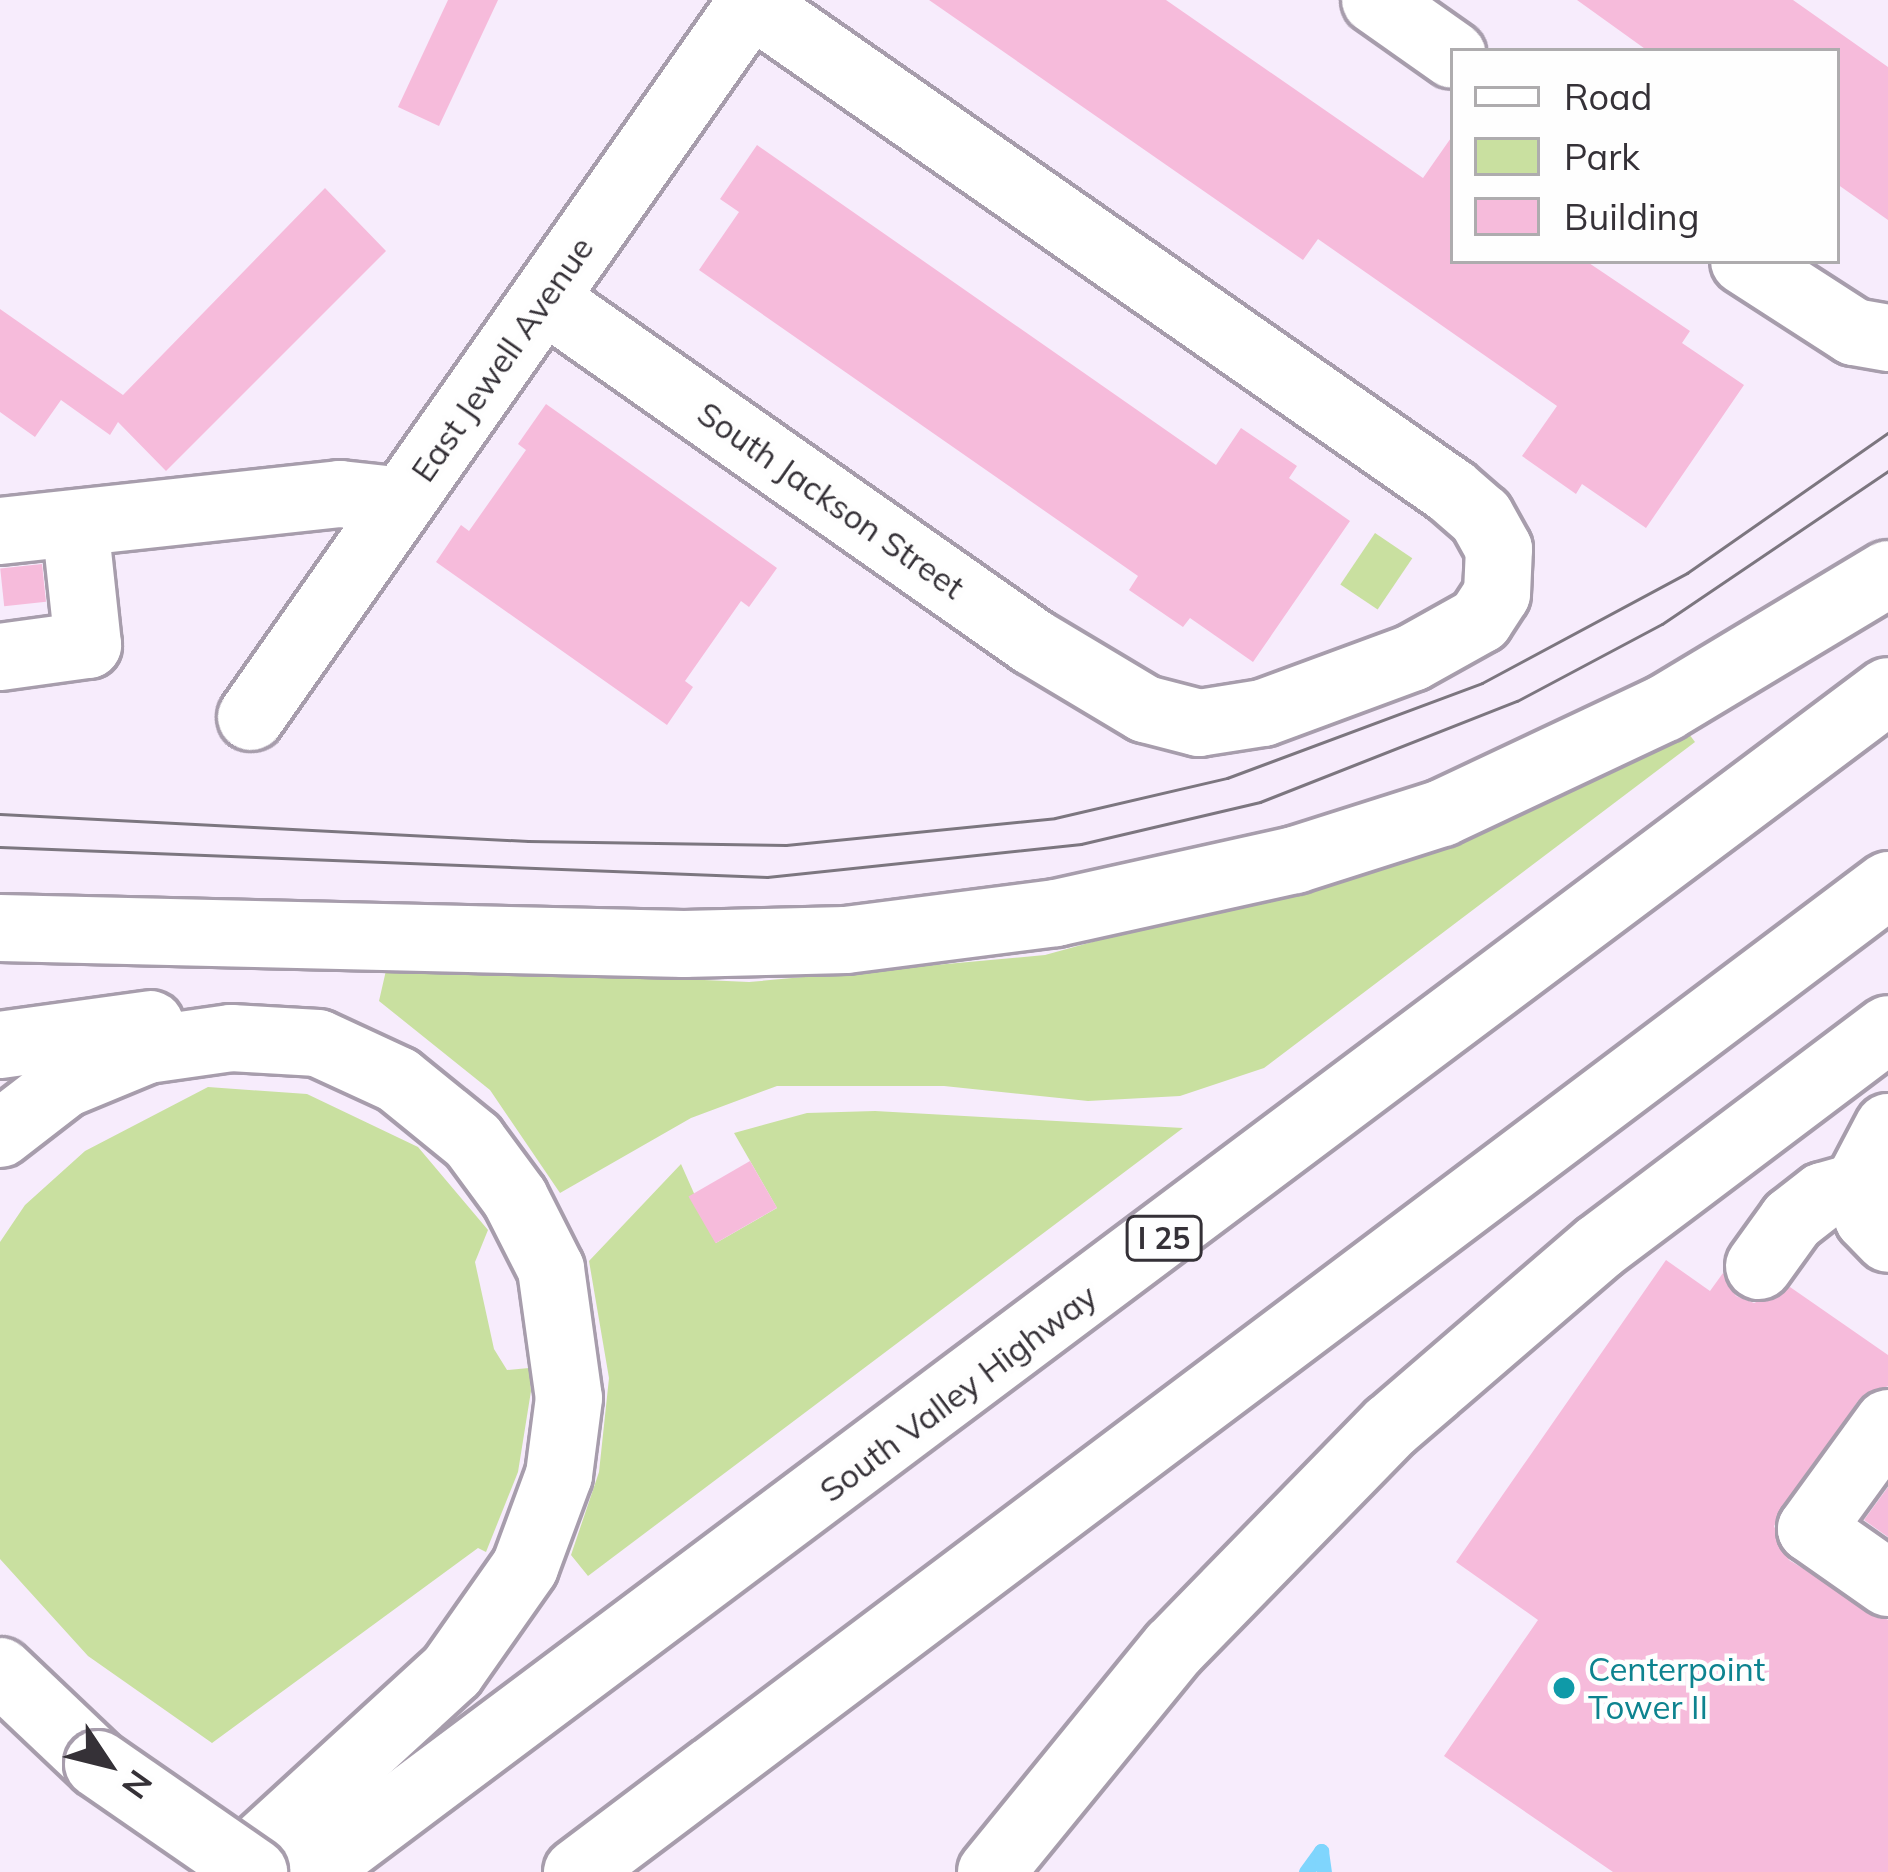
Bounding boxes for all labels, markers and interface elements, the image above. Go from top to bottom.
legend [1450,48,1840,264]
text: Road [1564,74,1652,119]
text: Park [1564,134,1640,179]
text: Building [1564,194,1699,239]
street label: East Jewell Avenue [403,229,601,489]
street label: South Jackson Street [690,393,972,607]
road number: I 25 [1125,1214,1203,1262]
street label: South Valley Highway [812,1276,1104,1510]
place label: Centerpoint Tower II [1588,1649,1765,1727]
marker: Centerpoint Tower II [1551,1675,1577,1701]
north arrow [48,1704,168,1824]
text: N [114,1763,162,1807]

